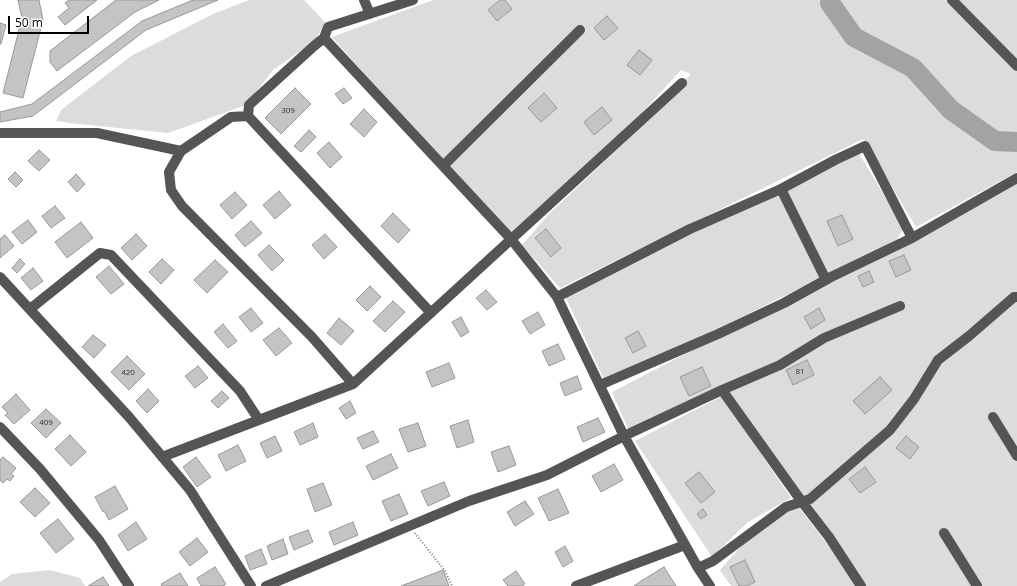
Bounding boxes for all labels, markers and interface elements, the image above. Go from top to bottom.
scale bar [10,8,91,34]
text: 50 m [15,14,43,31]
house number: 309 [281,106,295,116]
house number: 81 [795,367,805,377]
house number: 420 [121,368,135,378]
house number: 409 [39,418,53,428]

